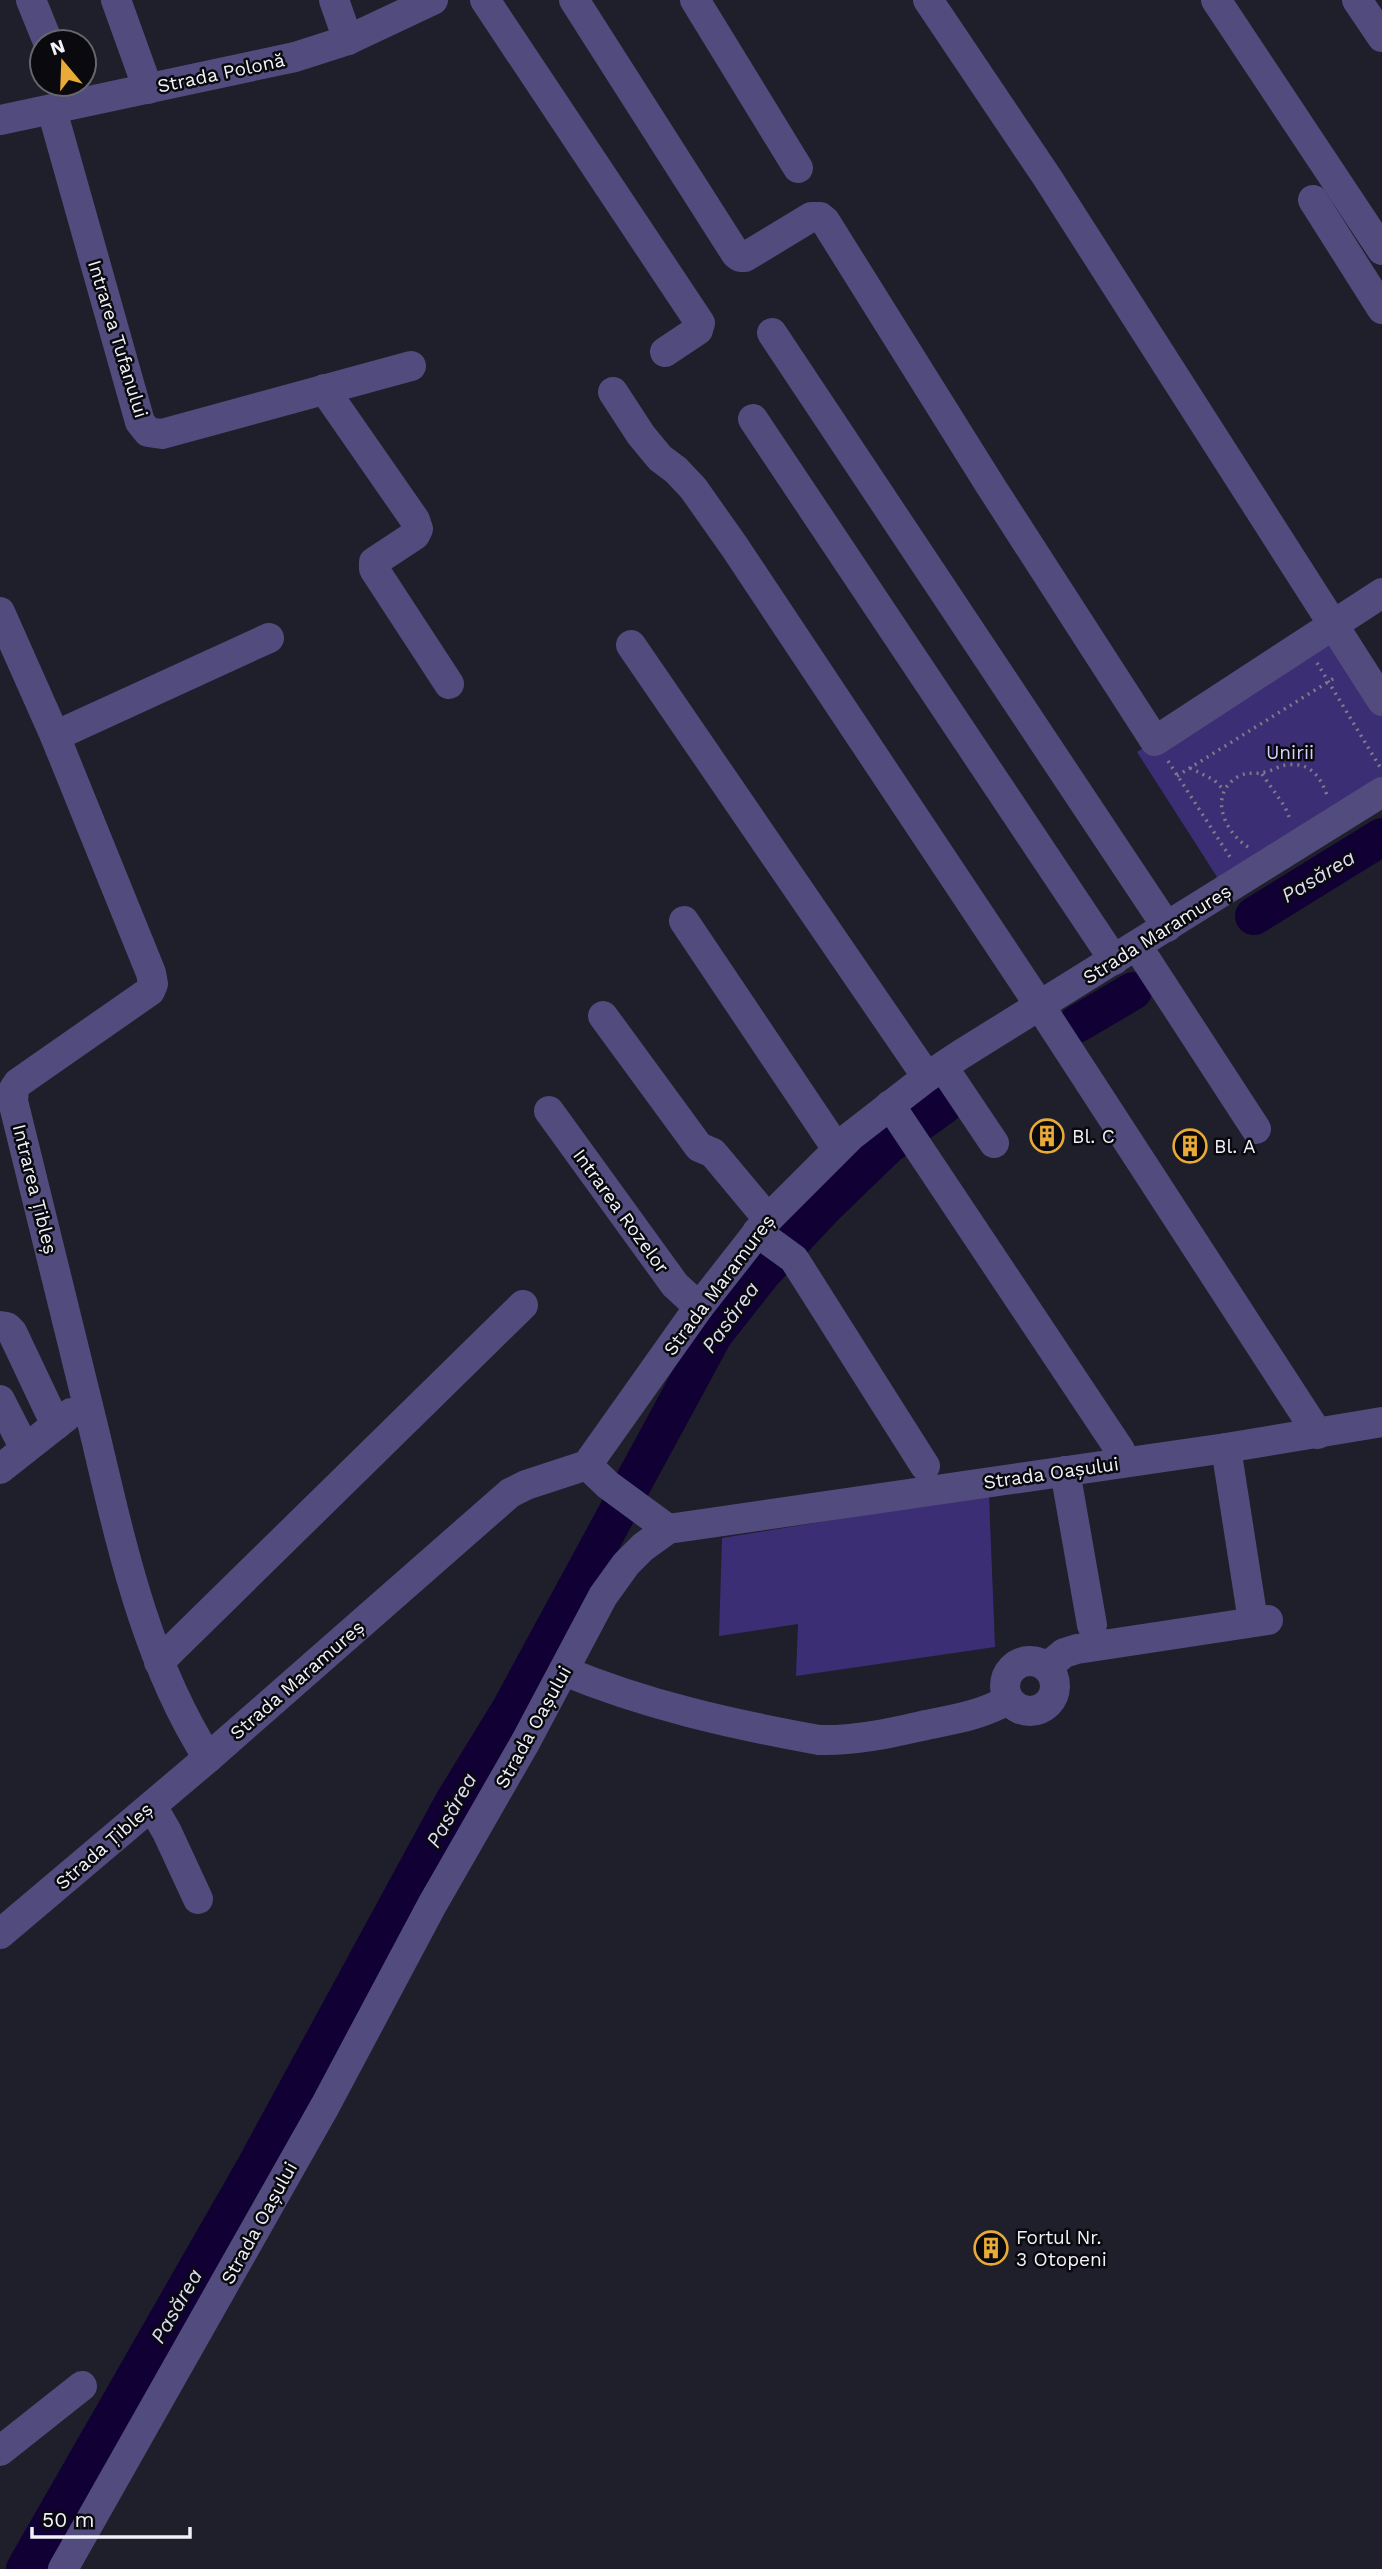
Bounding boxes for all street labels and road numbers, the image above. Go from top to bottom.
street label: Strada Polonă [155,48,287,98]
street label: Intrarea Tufanului [83,257,153,421]
street label: Strada Maramureș [1079,879,1235,989]
street label: Intrarea Țibleș [8,1122,62,1256]
street label: Intrarea Rozelor [568,1144,674,1278]
street label: Strada Maramureș [659,1210,779,1360]
street label: Strada Oașului [982,1452,1120,1494]
street label: Strada Maramureș [225,1615,369,1745]
street label: Strada Oașului [490,1662,576,1792]
street label: Strada Țibleș [51,1797,157,1895]
street label: Strada Oașului [216,2158,302,2288]

